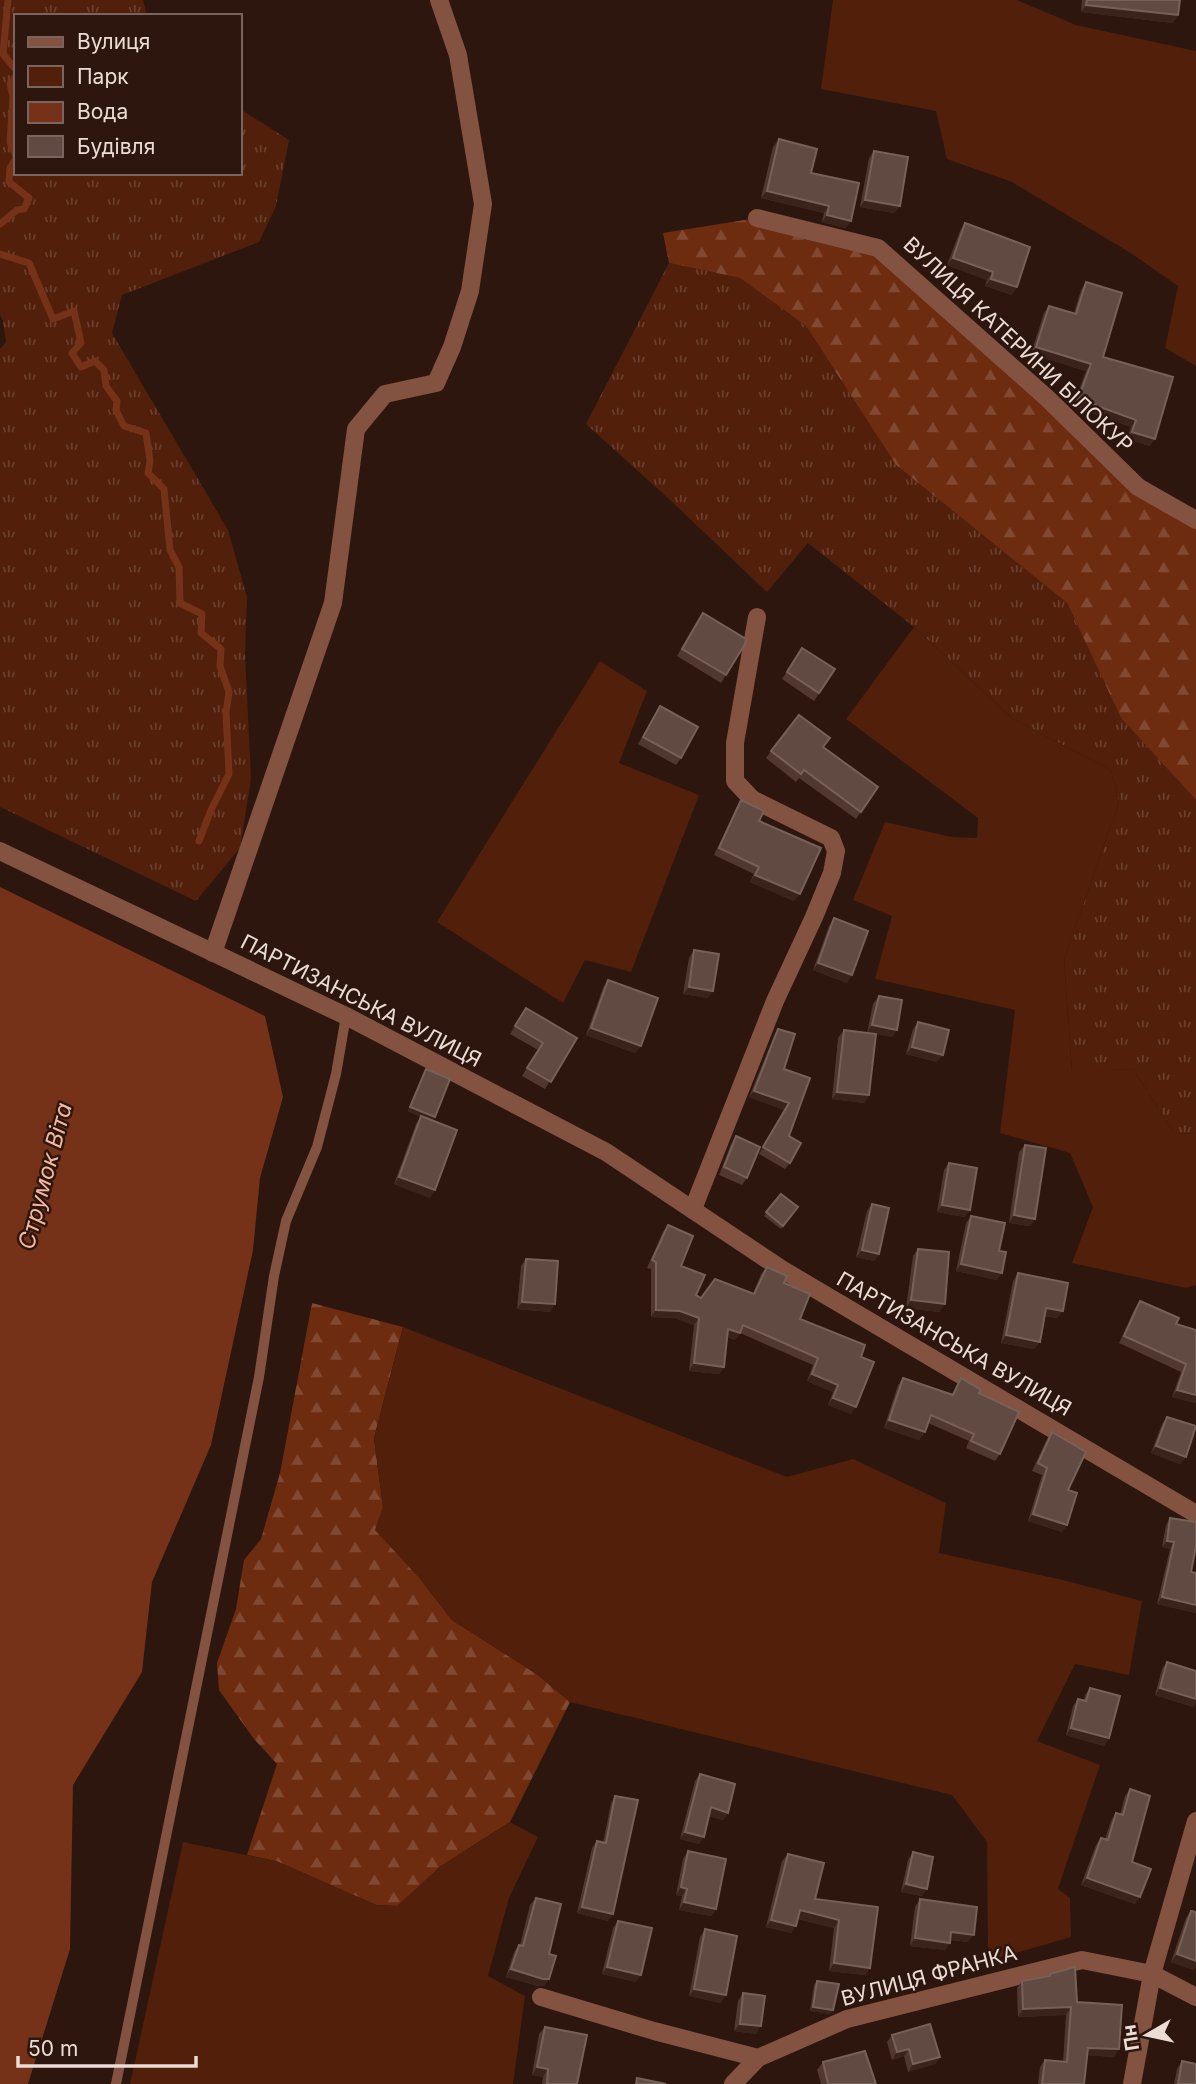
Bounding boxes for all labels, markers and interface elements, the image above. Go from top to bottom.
legend [14,14,242,175]
text: Вулиця [77,29,150,54]
text: Парк [77,64,129,89]
text: Вода [77,99,128,124]
text: Будівля [77,134,155,159]
street label: ВУЛИЦЯ КАТЕРИНИ БІЛОКУР [899,232,1138,458]
street label: ПАРТИЗАНСЬКА ВУЛИЦЯ [237,929,486,1072]
water label: Струмок Віта [12,1100,78,1252]
street label: ПАРТИЗАНСЬКА ВУЛИЦЯ [833,1266,1076,1421]
street label: ВУЛИЦЯ ФРАНКА [838,1940,1020,2011]
north arrow [1112,2000,1182,2070]
text: Пн [1117,2023,1144,2052]
scale bar [18,2024,196,2068]
text: 50 m [28,2036,78,2061]

